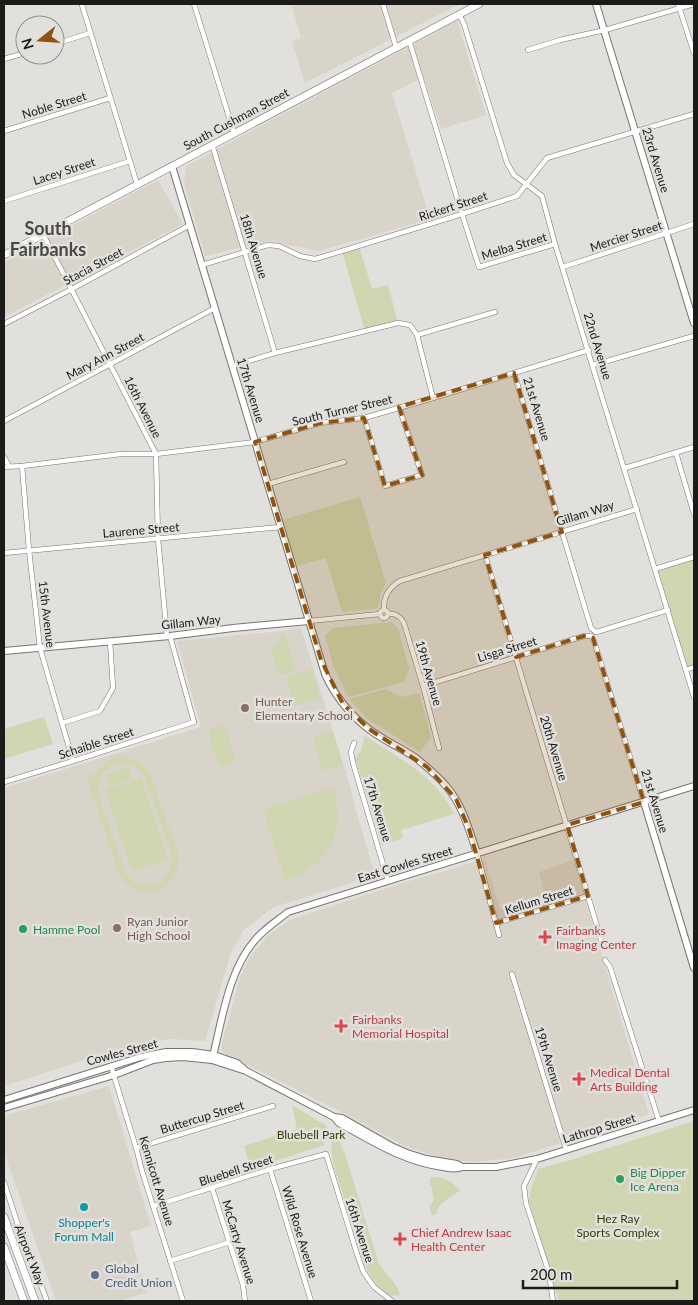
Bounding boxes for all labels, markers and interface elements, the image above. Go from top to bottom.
north arrow [15,15,65,65]
text: N [17,36,37,52]
street label: South Cushman Street [180,84,292,153]
street label: Noble Street [20,88,89,122]
street label: 23rd Avenue [639,126,673,194]
street label: Lacey Street [31,154,98,188]
street label: Rickert Street [417,188,490,224]
street label: 18th Avenue [237,212,271,280]
district label: South Fairbanks [10,217,86,260]
street label: Mercier Street [588,217,665,255]
street label: Melba Street [480,229,549,263]
street label: Stacia Street [60,244,126,288]
street label: 22nd Avenue [581,310,615,382]
street label: Mary Ann Street [63,329,147,383]
street label: 17th Avenue [234,356,268,424]
street label: 16th Avenue [121,374,165,440]
street label: 21st Avenue [520,375,554,443]
street label: South Turner Street [290,391,394,429]
street label: Gillam Way [554,497,617,529]
street label: Laurene Street [102,519,181,541]
street label: 15th Avenue [35,580,59,648]
street label: Gillam Way [160,611,222,633]
street label: Lisga Street [476,633,539,665]
street label: 19th Avenue [413,639,445,707]
place label: Hunter Elementary School [255,694,353,723]
marker: Hunter Elementary School [239,702,251,714]
street label: 20th Avenue [537,714,571,782]
street label: Schaible Street [56,724,136,762]
street label: 21st Avenue [638,767,672,835]
street label: 17th Avenue [361,775,395,843]
street label: East Cowles Street [356,842,455,886]
street label: Kellum Street [503,882,576,918]
place label: Ryan Junior High School [127,914,190,943]
place label: Hamme Pool [33,922,100,937]
marker: Ryan Junior High School [111,922,123,934]
marker: Hamme Pool [17,923,29,935]
place label: Fairbanks Imaging Center [556,923,637,952]
marker: Fairbanks Imaging Center [538,930,552,944]
place label: Fairbanks Memorial Hospital [352,1012,449,1041]
marker: Fairbanks Memorial Hospital [334,1019,348,1033]
street label: 19th Avenue [532,1025,566,1093]
street label: Cowles Street [85,1035,160,1069]
place label: Medical Dental Arts Building [590,1065,670,1094]
marker: Medical Dental Arts Building [572,1072,586,1086]
street label: Buttercup Street [158,1097,246,1137]
street label: Lathrop Street [561,1110,638,1146]
park label: Bluebell Park [277,1127,346,1142]
street label: Kennicott Avenue [136,1134,178,1228]
street label: Bluebell Street [197,1151,276,1189]
place label: Big Dipper Ice Arena [630,1165,686,1194]
marker: Big Dipper Ice Arena [614,1173,626,1185]
street label: Wild Rose Avenue [279,1184,321,1280]
street label: 16th Avenue [342,1196,378,1264]
street label: McCarty Avenue [219,1198,259,1286]
marker: Shopper's Forum Mall [78,1201,90,1213]
park label: Hez Ray Sports Complex [576,1211,660,1240]
place label: Shopper's Forum Mall [54,1215,114,1244]
street label: Airport Way [11,1222,49,1288]
place label: Chief Andrew Isaac Health Center [411,1225,512,1254]
marker: Chief Andrew Isaac Health Center [393,1232,407,1246]
scale bar [523,1258,677,1290]
place label: Global Credit Union [105,1261,172,1290]
text: 200 m [530,1265,572,1283]
marker: Global Credit Union [89,1269,101,1281]

